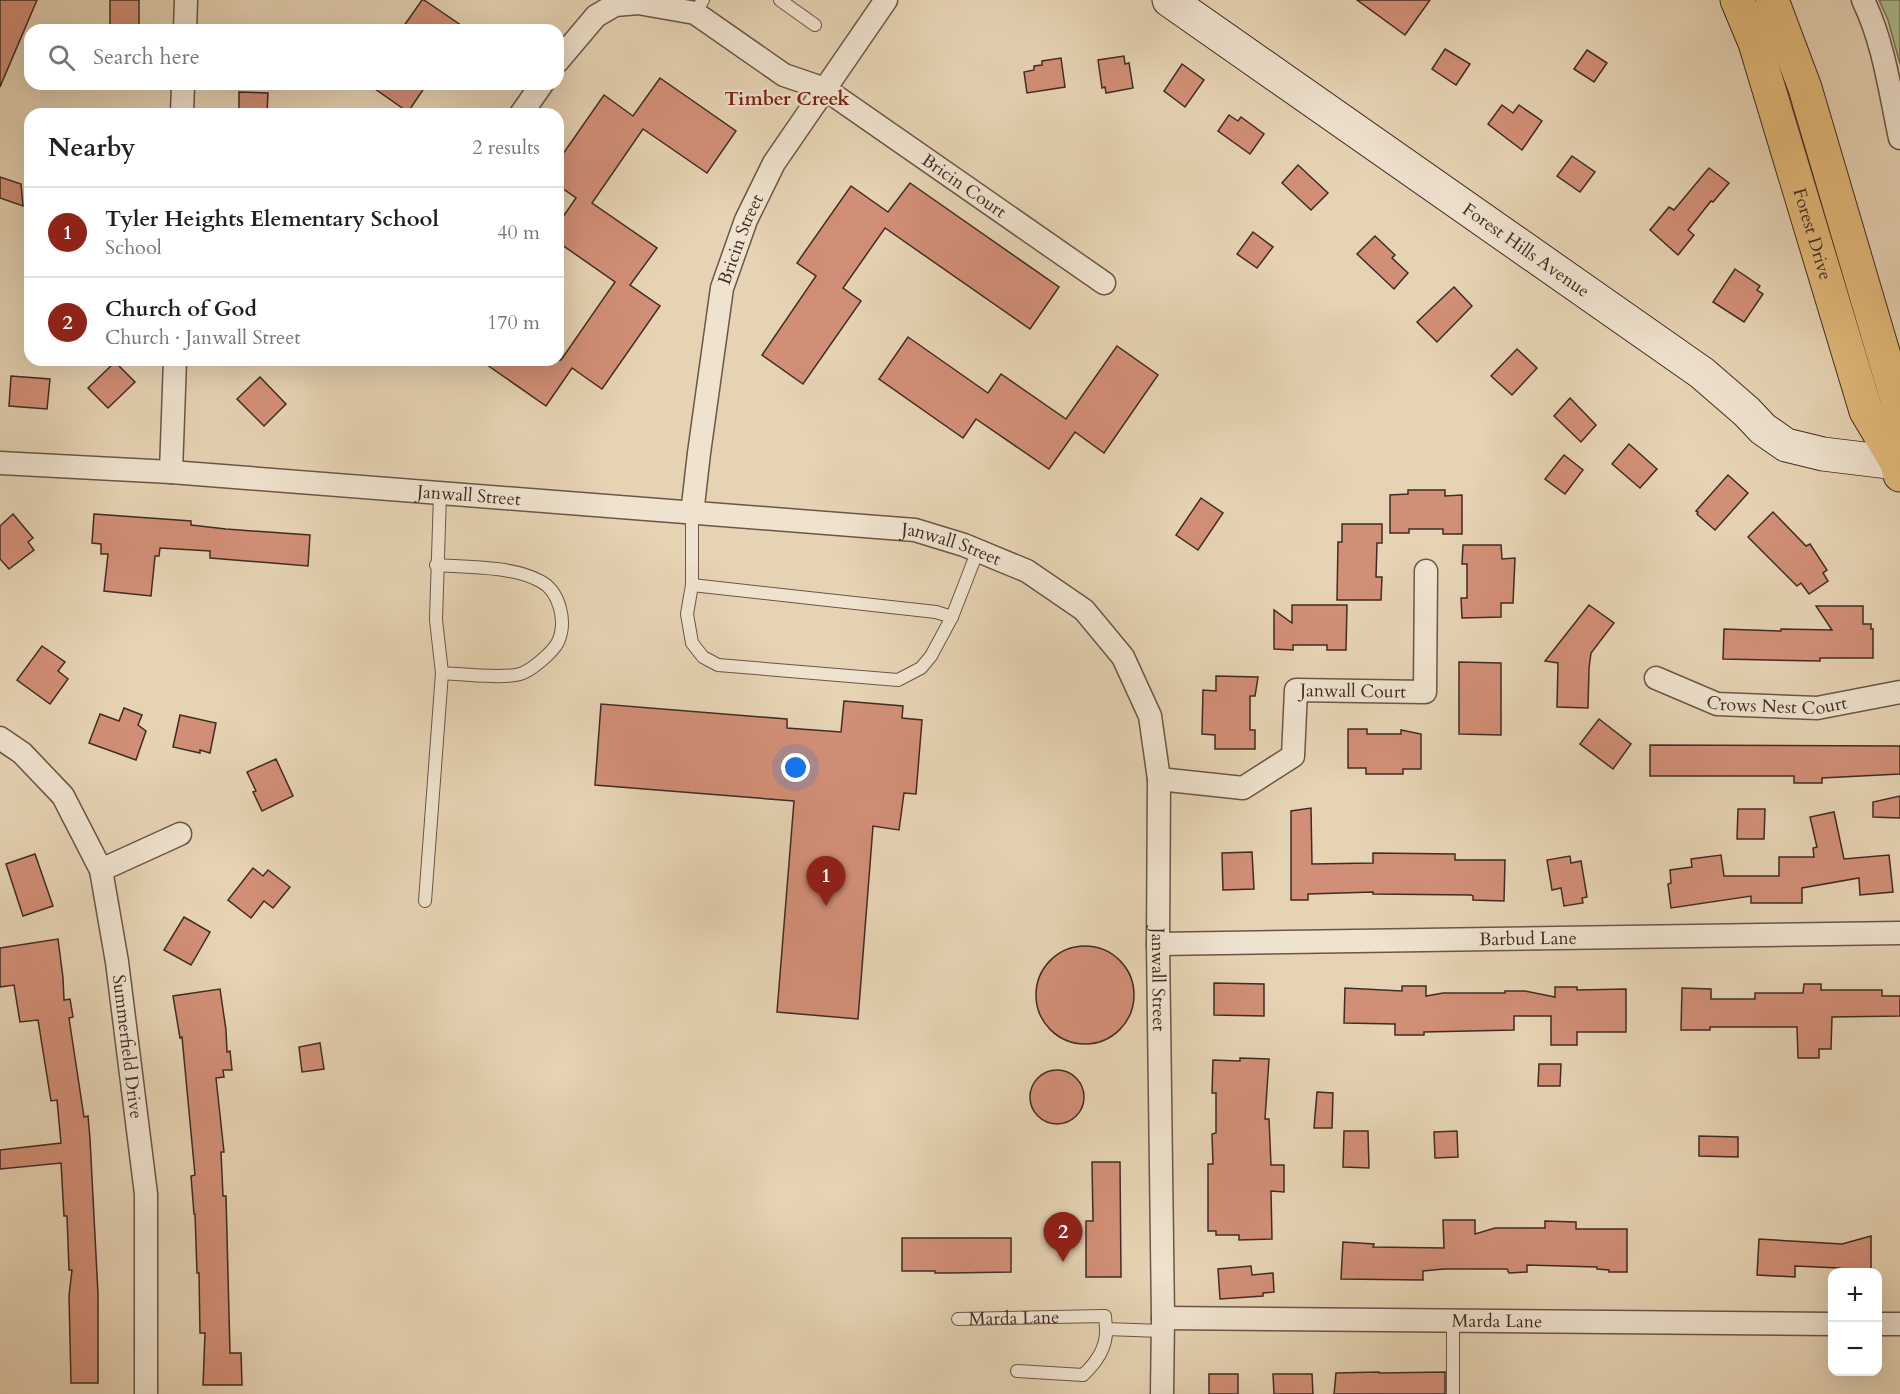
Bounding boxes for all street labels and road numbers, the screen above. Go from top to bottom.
street label: Bricin Court [917,148,1012,224]
street label: Forest Drive [1787,185,1838,283]
street label: Bricin Street [712,189,770,288]
street label: Forest Hills Avenue [1458,197,1595,303]
street label: Janwall Street [413,478,522,512]
street label: Janwall Street [898,516,1005,572]
street label: Janwall Court [1297,678,1407,704]
street label: Crows Nest Court [1702,688,1849,721]
street label: Janwall Street [1145,925,1172,1032]
street label: Barbud Lane [1479,925,1577,952]
street label: Summerfield Drive [106,973,149,1120]
street label: Marda Lane [968,1304,1060,1331]
street label: Marda Lane [1452,1308,1542,1334]

